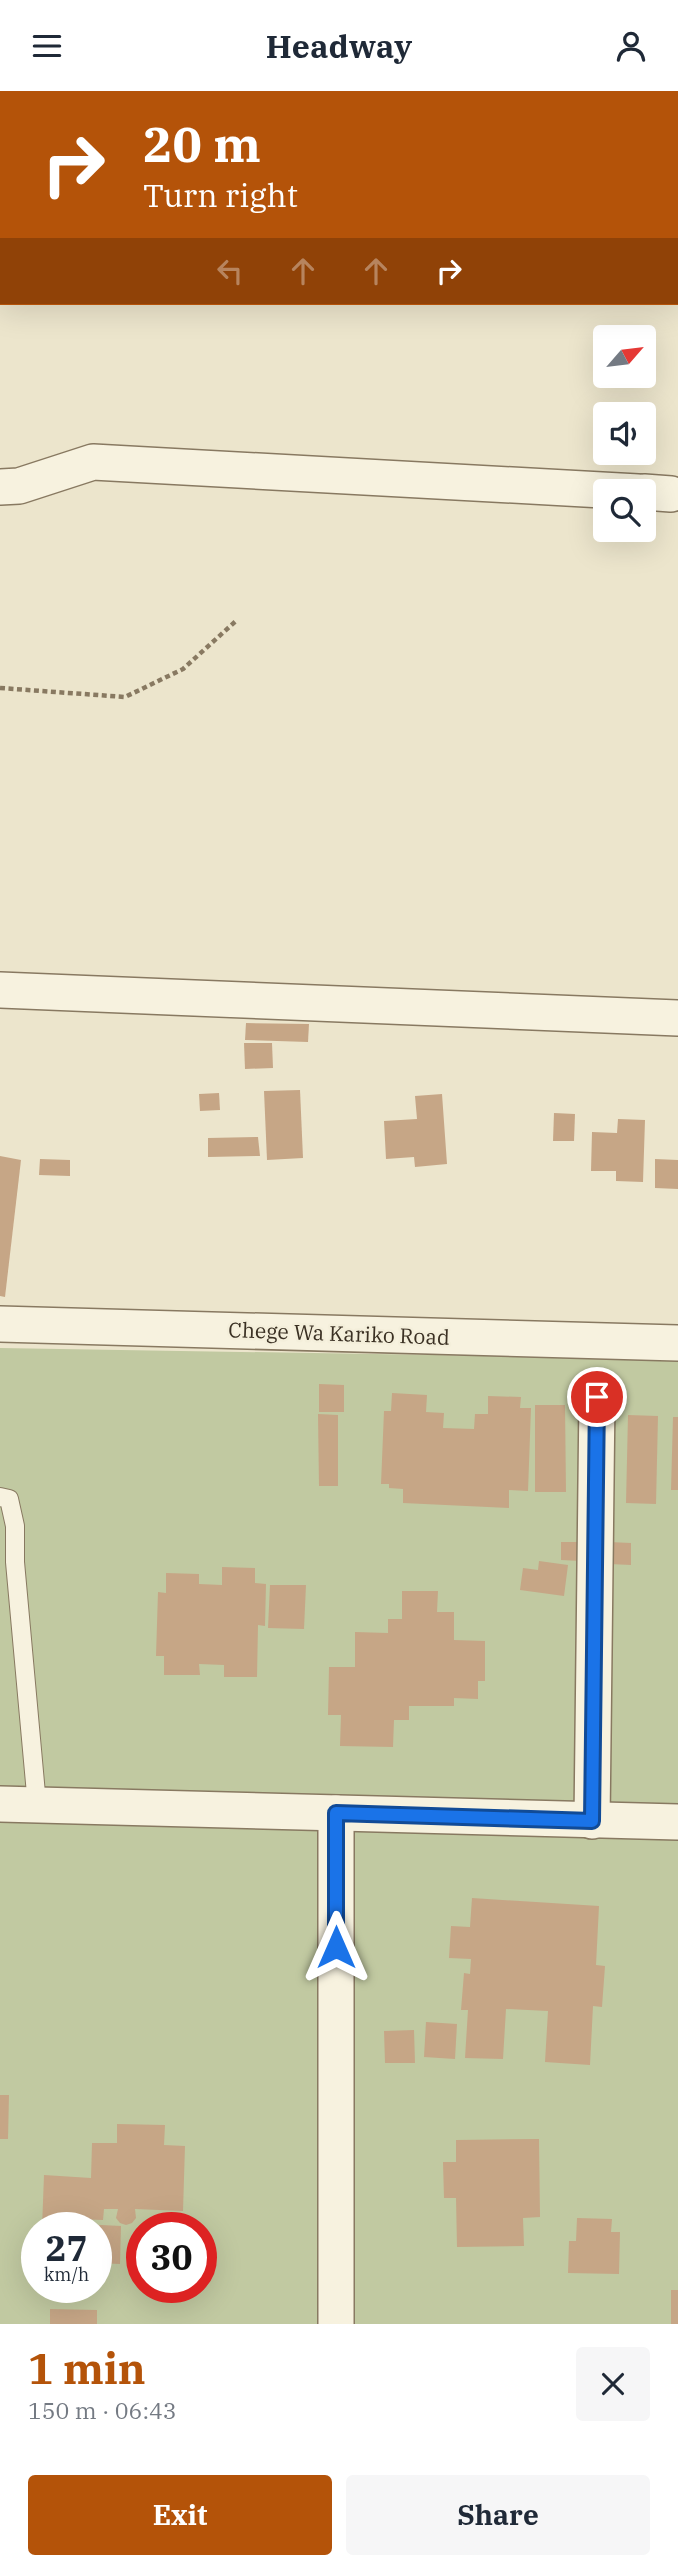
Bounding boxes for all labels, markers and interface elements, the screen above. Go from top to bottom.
text: Headway [266,25,412,67]
icon: menu [28,27,66,65]
icon: person [612,27,650,65]
text: 20 m [143,112,261,175]
icon: right [28,119,119,210]
text: Turn right [143,174,298,216]
icon: left [211,252,249,290]
icon: ahead [284,252,322,290]
icon: ahead [357,252,395,290]
icon: right [430,252,468,290]
north arrow [593,325,656,389]
map controls [593,325,656,542]
button: sound [593,402,656,465]
button: search [593,479,656,542]
street label: Chege Wa Kariko Road [228,1315,450,1351]
pin [567,1367,627,1427]
icon: arrive [578,1378,616,1416]
position arrow [299,1910,373,1984]
speed limit sign: 30 [126,2212,217,2303]
text: 27 [45,2225,88,2271]
text: km/h [44,2263,89,2286]
text: 1 min [28,2341,146,2396]
button: close [576,2347,650,2421]
text: 150 m · 06:43 [28,2395,177,2425]
button: Exit [28,2475,332,2555]
button: Share [346,2475,650,2555]

